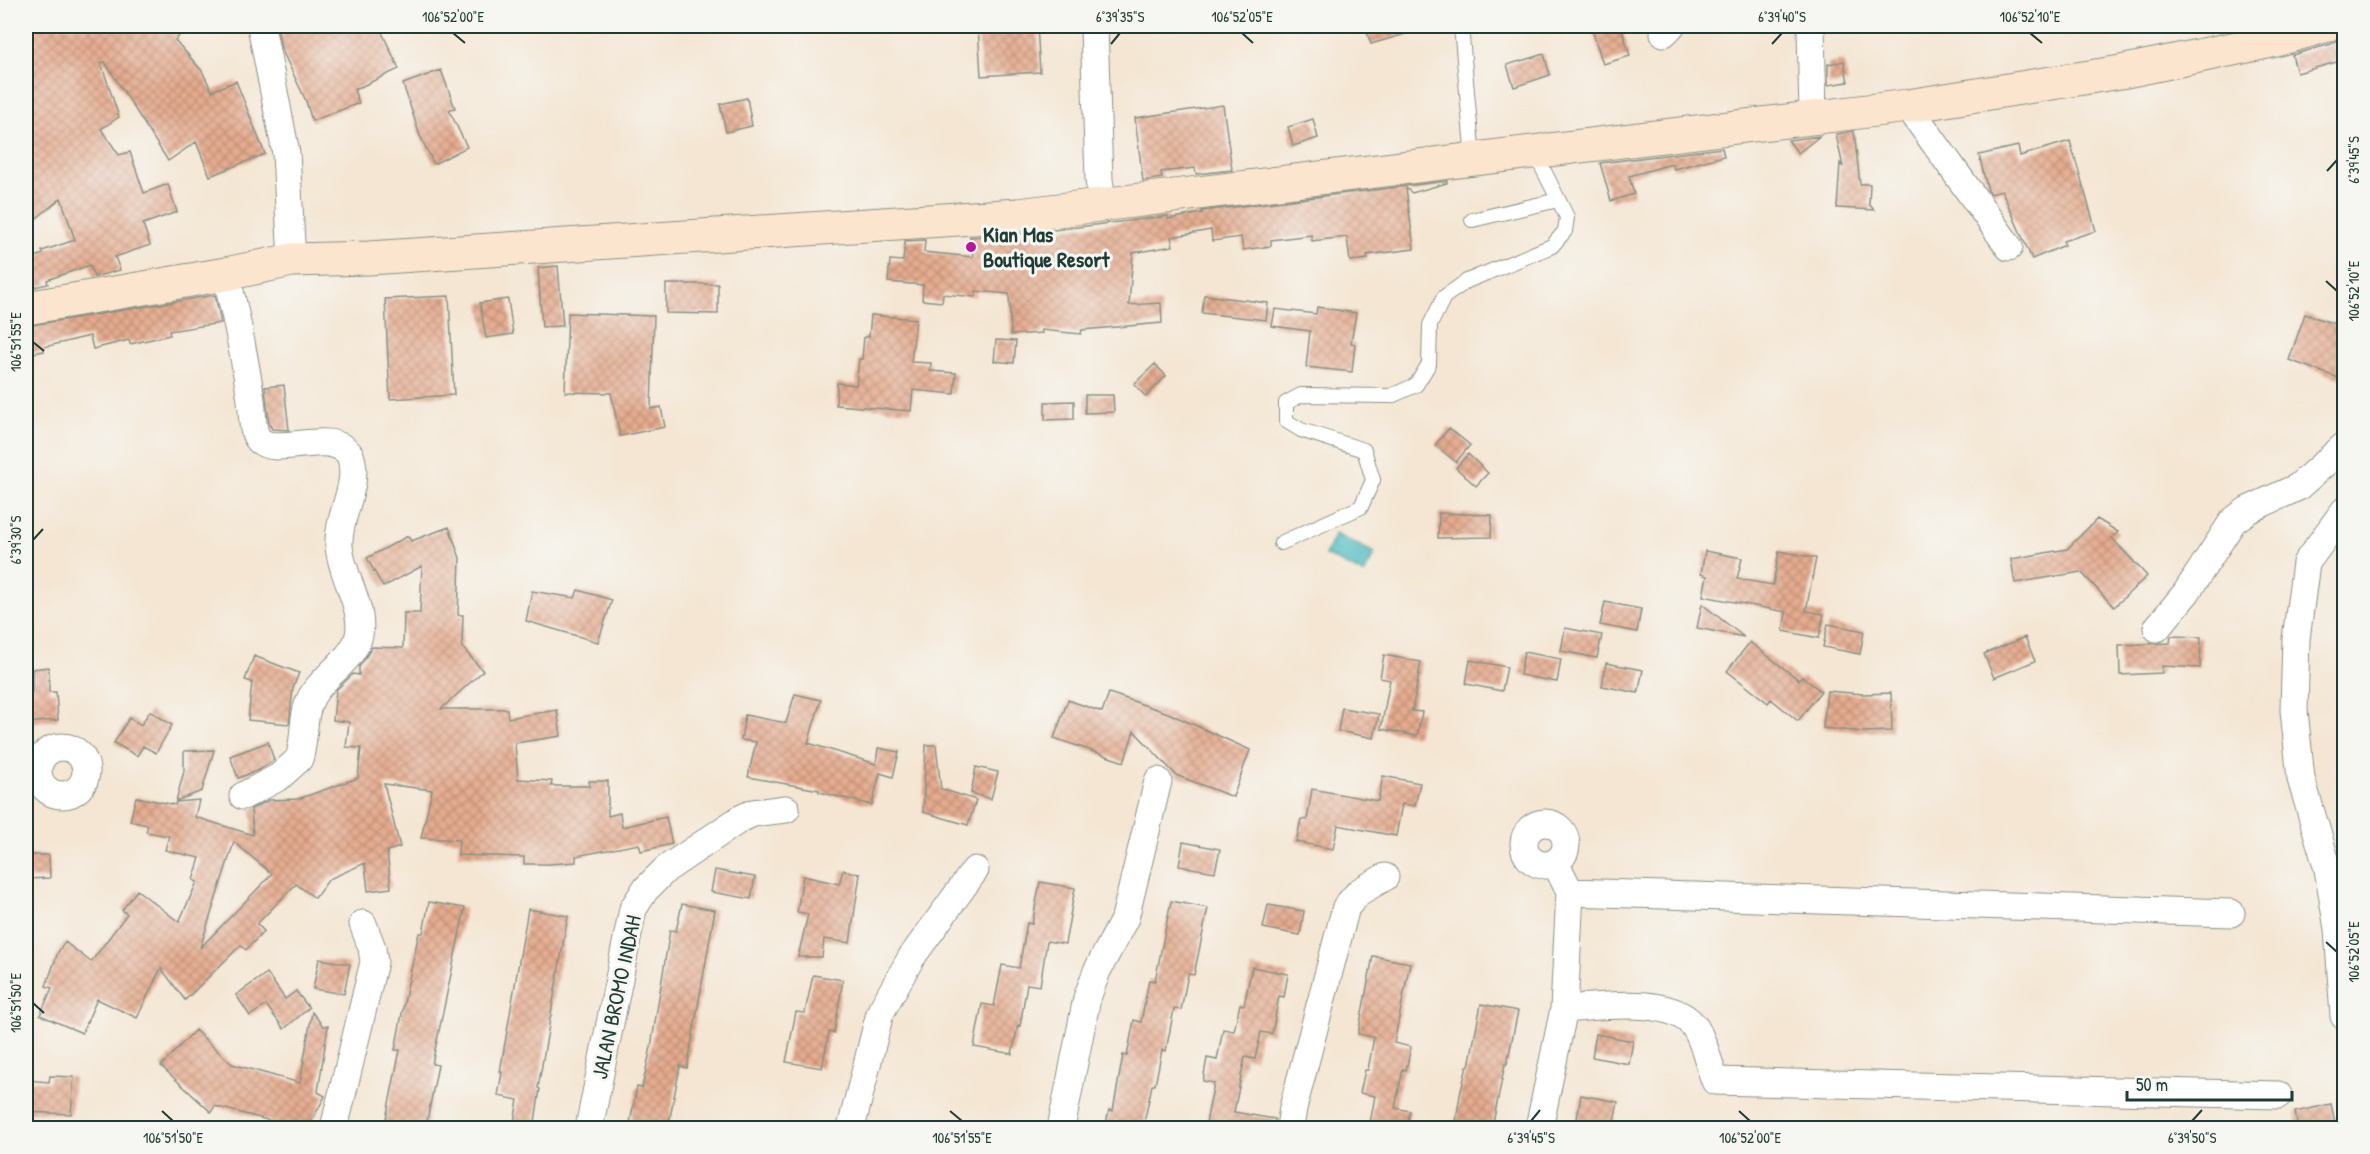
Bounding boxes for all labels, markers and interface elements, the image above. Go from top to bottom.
text: 106°52'00"E [422,6,484,27]
text: 6°39'35"S [1096,6,1144,27]
text: 106°52'05"E [1211,6,1273,27]
text: 6°39'40"S [1758,6,1806,27]
text: 106°52'10"E [2000,6,2061,27]
text: 6°39'45"S [2343,136,2364,184]
place label: Kian Mas Boutique Resort [983,219,1111,275]
marker: Kian Mas Boutique Resort [964,240,978,254]
text: 106°52'10"E [2343,260,2364,321]
text: 106°51'55"E [5,312,26,372]
text: 6°39'30"S [5,515,26,565]
street label: JALAN BROMO INDAH [584,912,648,1082]
text: 106°52'05"E [2343,921,2364,983]
text: 106°51'50"E [5,973,26,1033]
scale bar [2127,1064,2292,1102]
text: 50 m [2136,1072,2168,1097]
text: 106°51'50"E [143,1127,203,1148]
text: 106°51'55"E [932,1127,992,1148]
text: 6°39'45"S [1507,1127,1555,1148]
text: 106°52'00"E [1719,1127,1781,1148]
text: 6°39'50"S [2168,1127,2216,1148]

